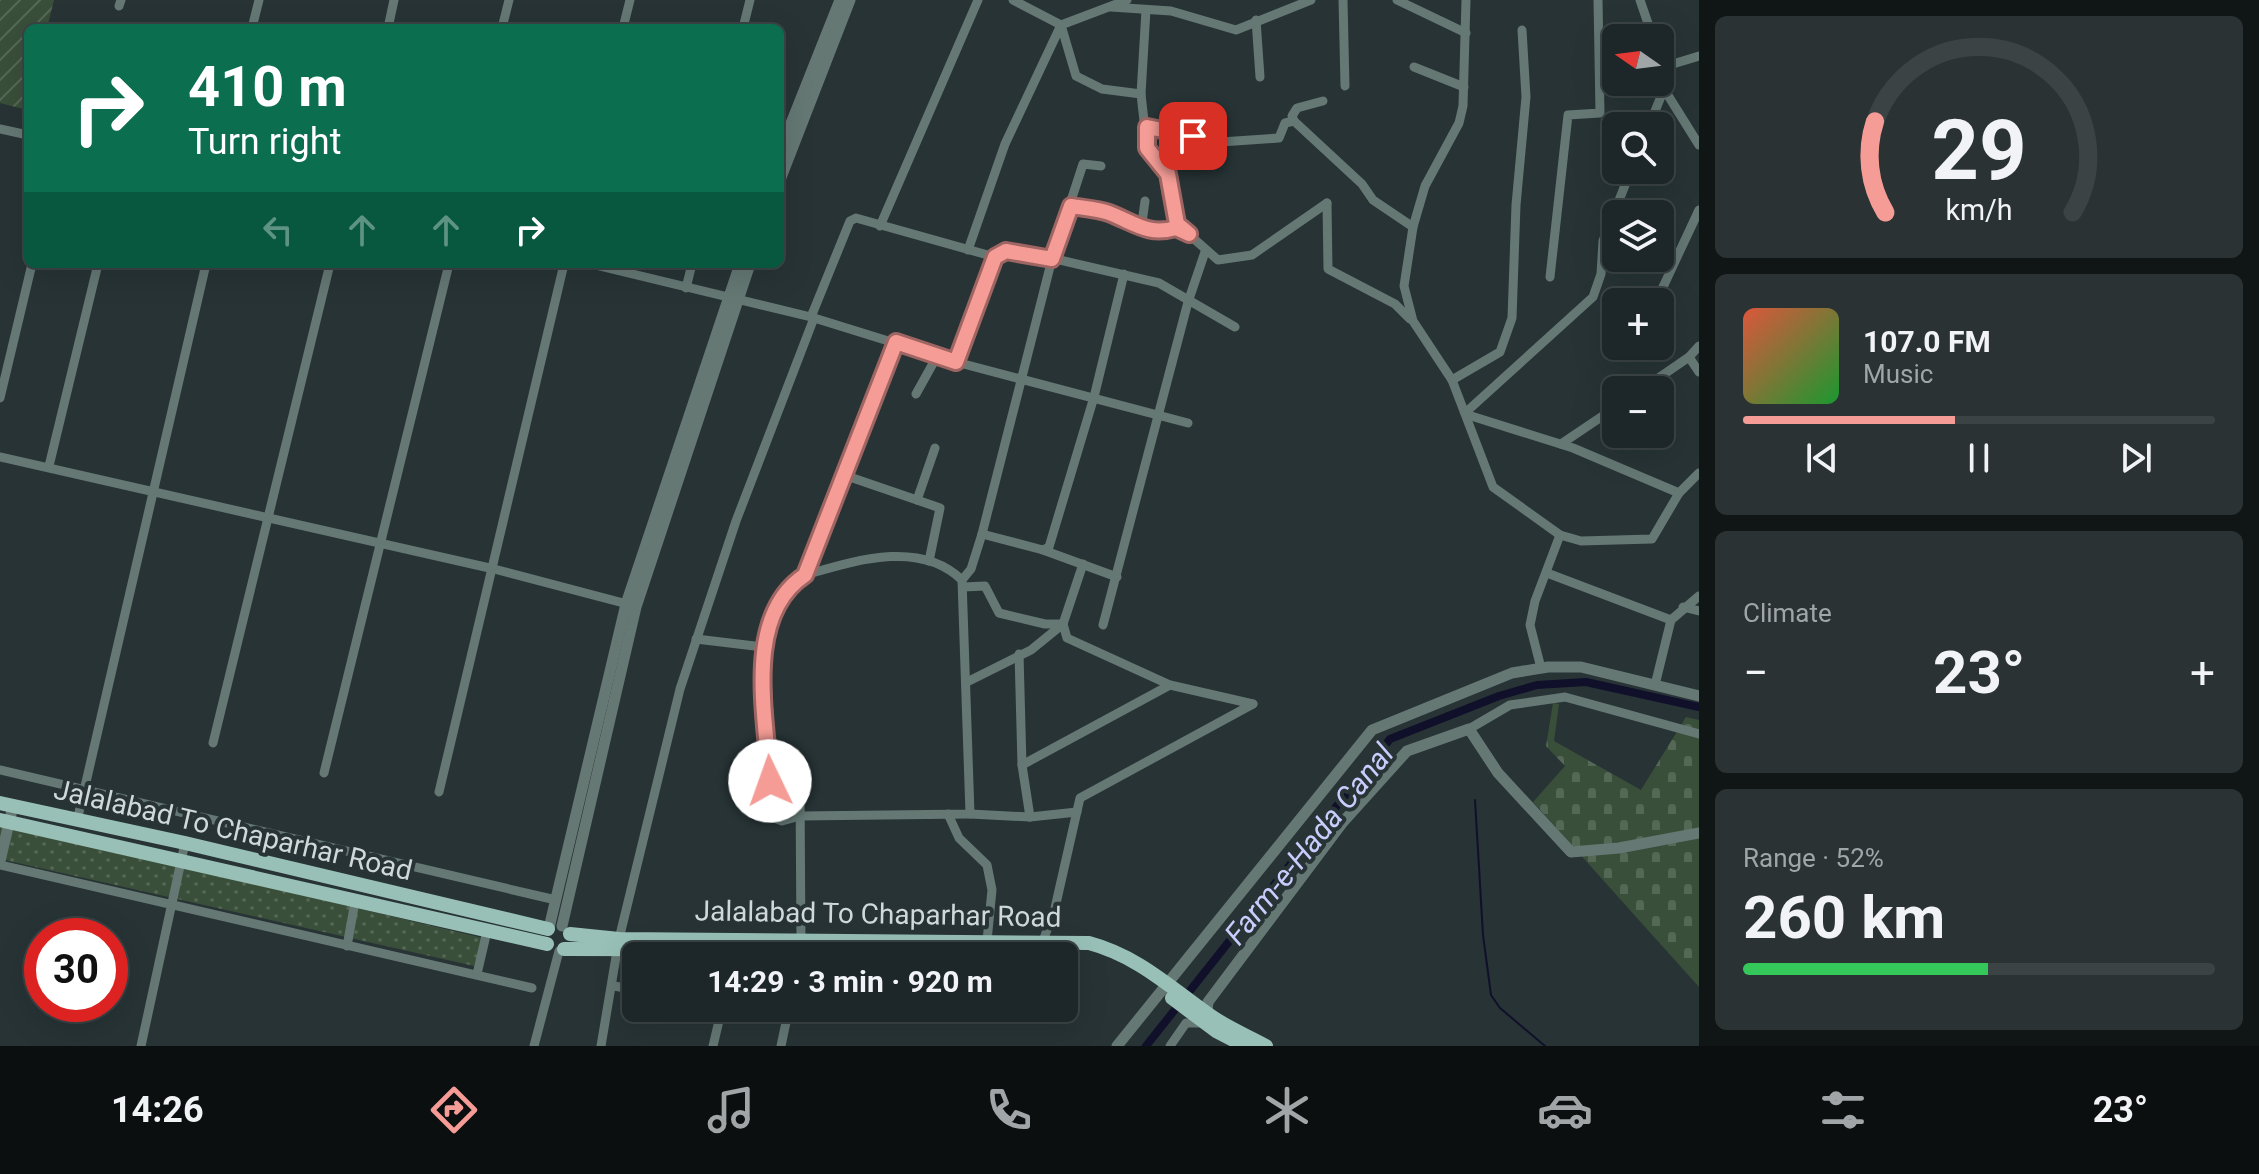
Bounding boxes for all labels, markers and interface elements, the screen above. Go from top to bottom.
north arrow [1602,24,1674,96]
map controls [1602,24,1674,448]
text: 410 m [188,54,347,120]
icon: right [56,56,160,160]
text: 29 [1931,101,2027,198]
pin [1159,102,1227,170]
button: search [1602,112,1674,184]
icon: arrive [1171,114,1215,158]
text: Turn right [188,121,341,163]
text: km/h [1945,193,2013,227]
button: layers [1602,200,1674,272]
icon: left [256,208,300,252]
icon: ahead [340,208,384,252]
icon: ahead [424,208,468,252]
icon: right [508,208,552,252]
button: + [1602,288,1674,360]
text: 107.0 FM [1863,324,1991,359]
text: Music [1863,359,1933,389]
button: − [1602,376,1674,448]
icon: previous [1800,436,1844,480]
icon: pause [1957,436,2001,480]
icon: next [2114,436,2158,480]
text: Climate [1743,598,1832,628]
text: 23° [1933,637,2025,708]
text: − [1743,647,1768,699]
text: + [2190,647,2215,699]
water label: Farm-e-Hada Canal [1217,736,1401,951]
position arrow [728,739,812,823]
street label: Jalalabad To Chaparhar Road [51,773,415,887]
text: Range · 52% [1743,843,1884,873]
text: 260 km [1743,882,1945,953]
street label: Jalalabad To Chaparhar Road [694,894,1062,934]
speed limit sign: 30 [24,918,128,1022]
text: 14:29 · 3 min · 920 m [707,964,993,999]
icon: directions [426,1082,482,1138]
icon: music [703,1082,759,1138]
icon: phone [981,1082,1037,1138]
icon: climate [1259,1082,1315,1138]
icon: car [1537,1082,1593,1138]
icon: filters [1815,1082,1871,1138]
text: 14:26 [111,1089,204,1131]
text: 23° [2093,1089,2148,1131]

